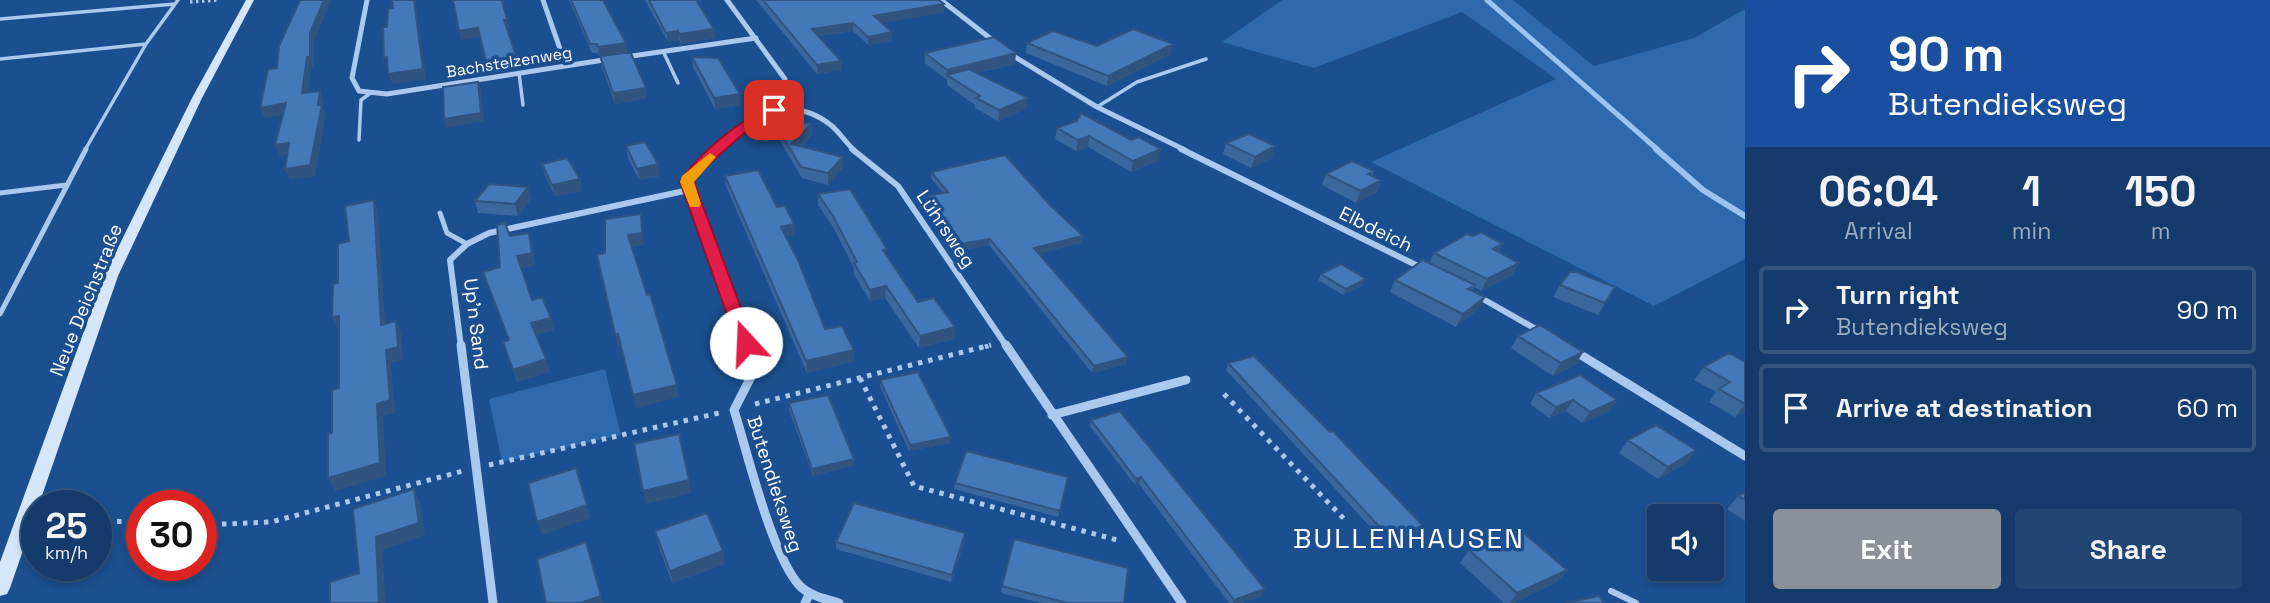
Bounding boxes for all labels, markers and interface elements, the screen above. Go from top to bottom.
text: 90 m [1888,23,2004,85]
icon: right [1773,28,1864,119]
street label: Bachstelzenweg [445,42,573,82]
pin [744,80,804,140]
text: Butendieksweg [1888,84,2127,124]
icon: arrive [755,91,793,129]
text: 06:04 [1819,165,1938,218]
text: 1 [2022,165,2041,218]
text: 150 [2125,165,2196,218]
street label: Lührsweg [911,185,981,273]
street label: Elbdeich [1335,201,1417,257]
text: Arrival [1844,216,1913,246]
text: min [2012,216,2051,246]
text: m [2151,216,2171,246]
street label: Neue Deichstraße [44,220,128,380]
street label: Up'n Sand [458,277,494,371]
text: Turn right [1836,278,1960,312]
icon: right [1777,291,1815,329]
text: 90 m [2176,293,2238,327]
position arrow [709,306,783,380]
text: Butendieksweg [1836,312,2008,342]
icon: arrive [1777,389,1815,427]
text: Arrive at destination [1836,391,2093,425]
text: 60 m [2176,391,2238,425]
street label: Butendieksweg [741,413,809,555]
speed limit sign: 30 [126,490,217,581]
text: 25 [46,504,87,548]
map controls [1647,504,1724,581]
button: sound [1647,504,1724,581]
button: Exit [1773,509,2001,589]
button: Share [2015,509,2242,589]
district label: BULLENHAUSEN [1293,520,1525,556]
text: km/h [45,541,88,564]

